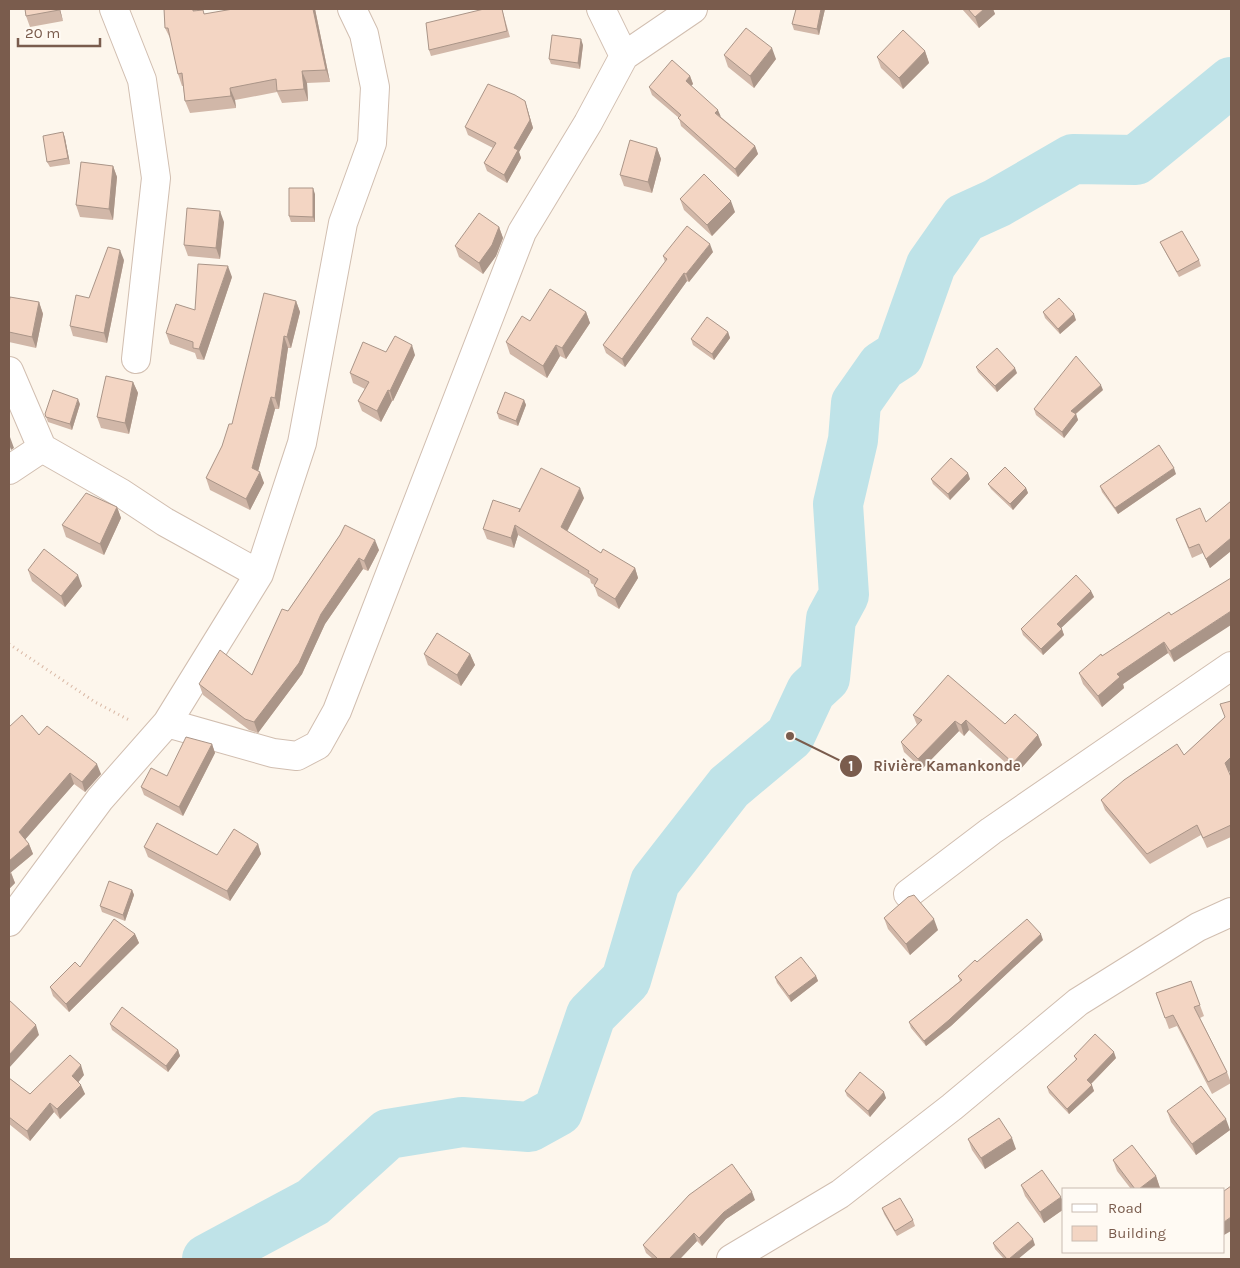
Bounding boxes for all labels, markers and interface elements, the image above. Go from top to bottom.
scale bar [18,15,100,47]
text: 20 m [25,24,60,42]
callout: Rivière Kamankonde [839,751,1031,781]
text: 1 [848,757,854,775]
text: Rivière Kamankonde [873,757,1021,775]
legend [1062,1188,1225,1253]
text: Road [1108,1199,1143,1217]
text: Building [1108,1224,1166,1242]

